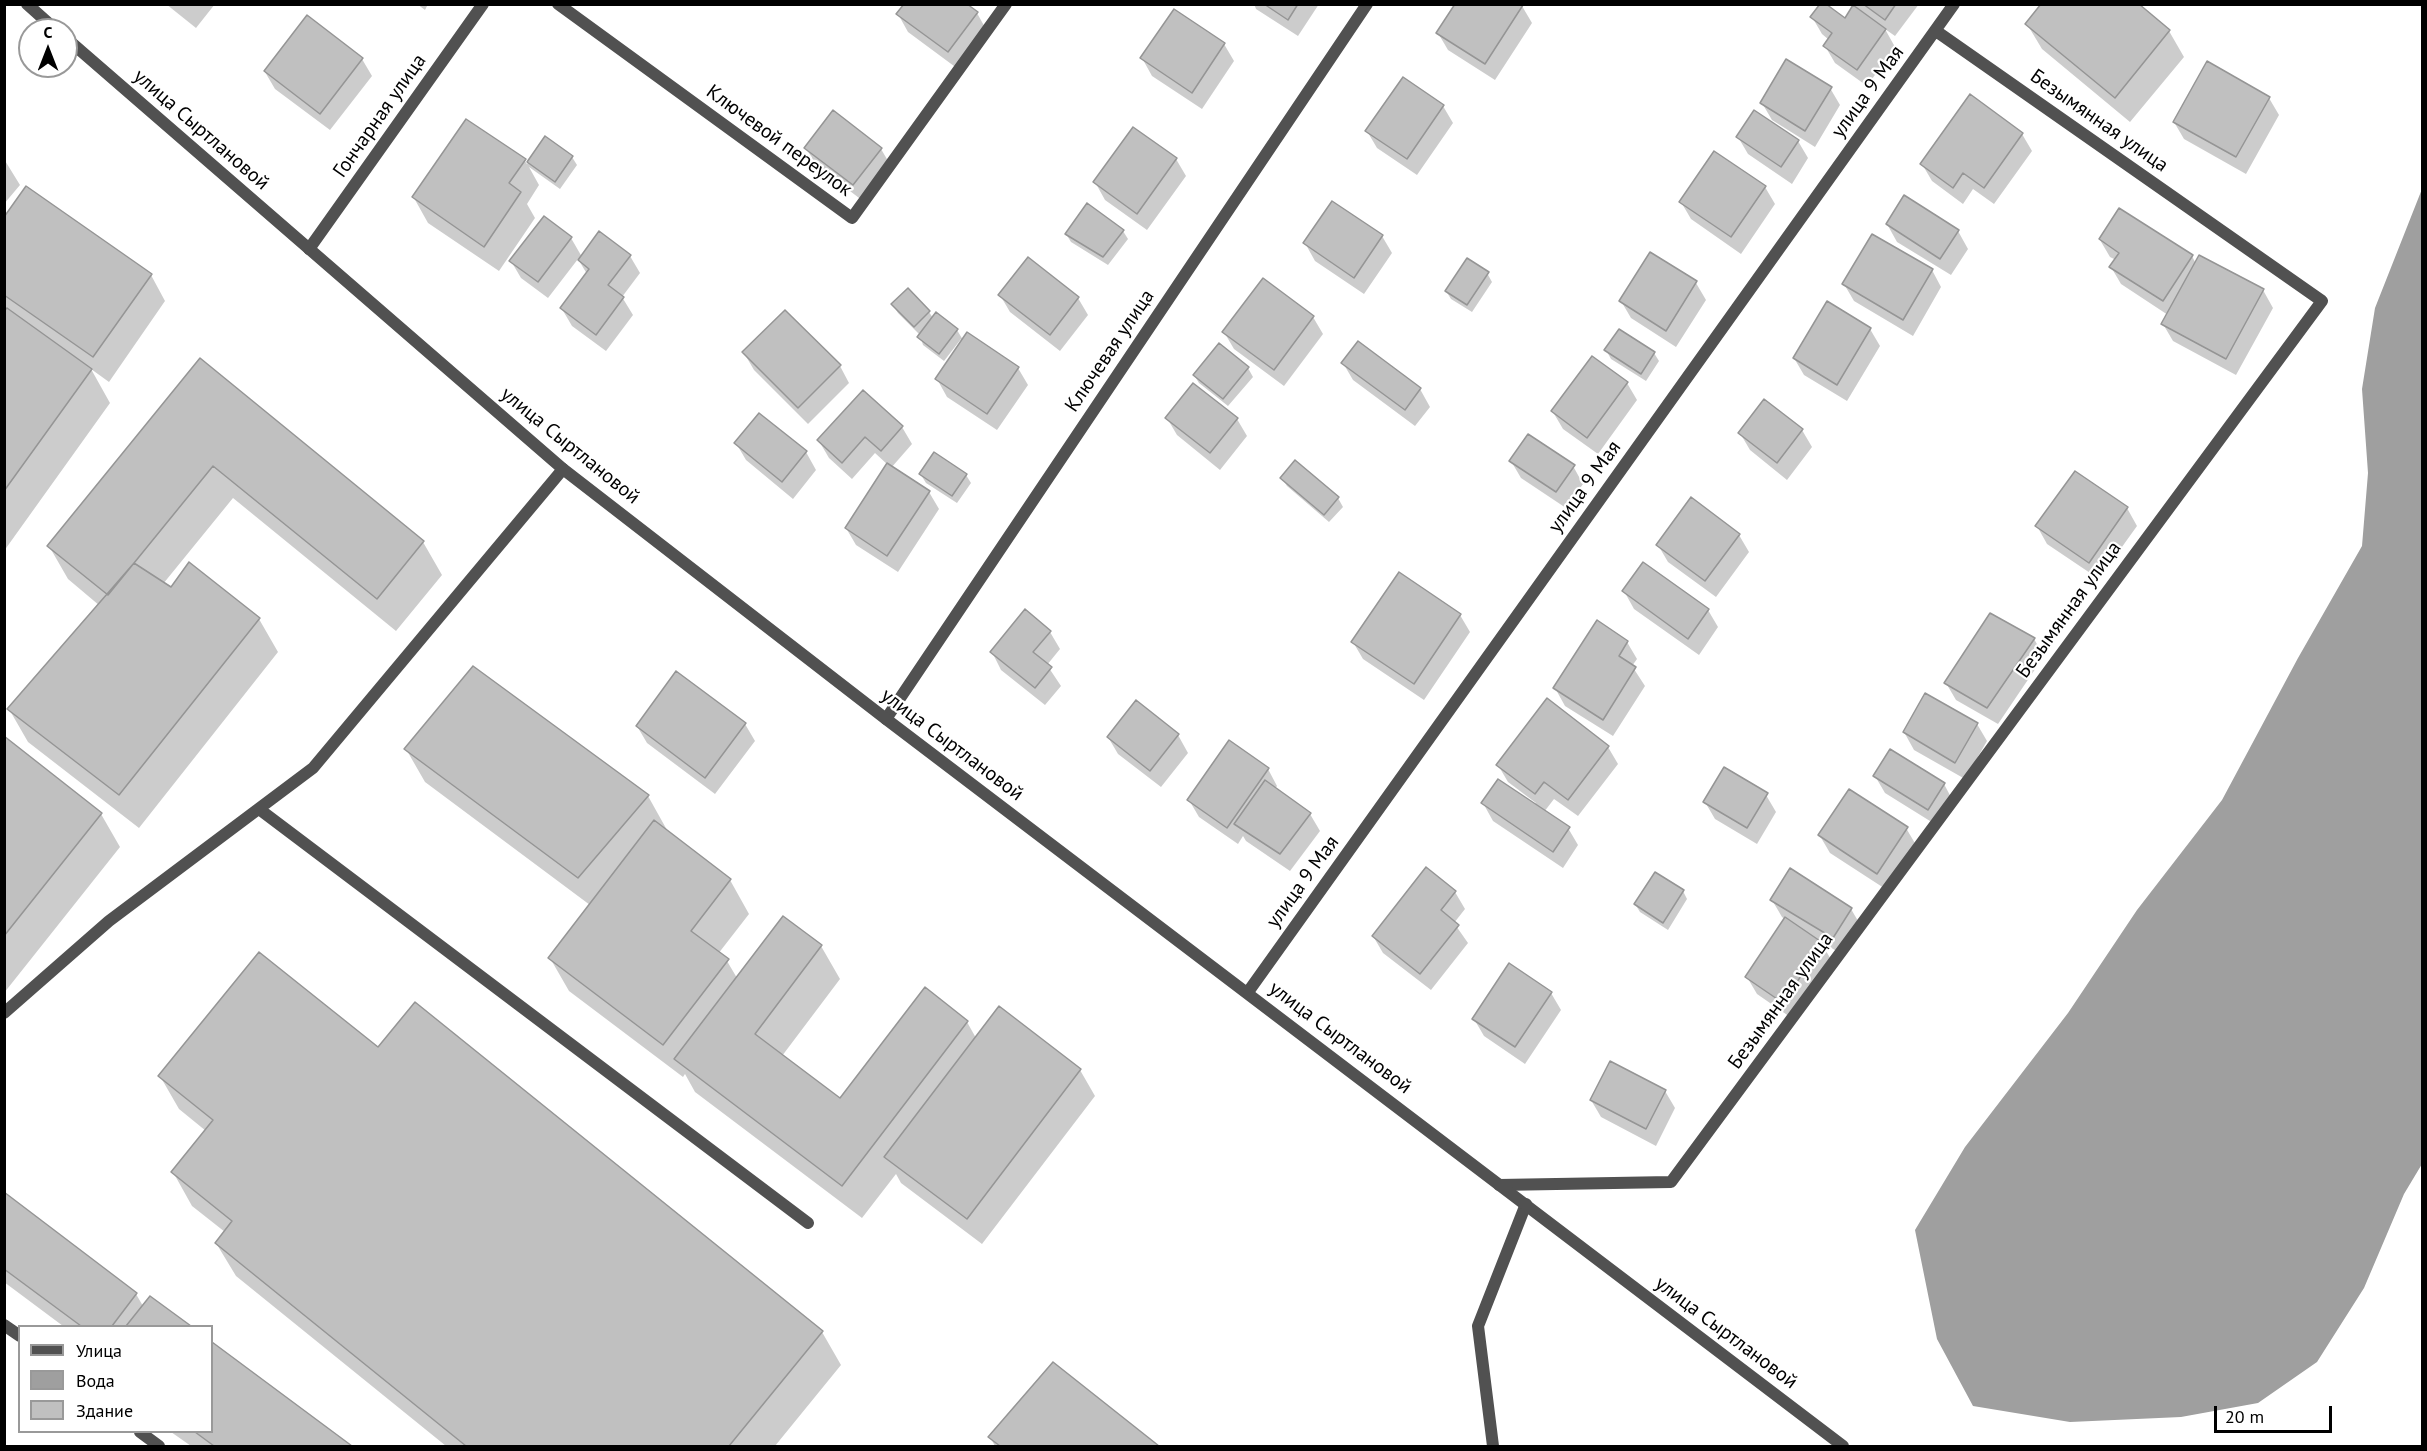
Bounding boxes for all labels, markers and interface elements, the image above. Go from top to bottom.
north arrow [18,18,78,78]
text: С [44,22,52,42]
street label: улица 9 Мая [1827,41,1909,143]
street label: Гончарная улица [329,50,431,182]
street label: Безымянная улица [2025,64,2173,178]
street label: улица Сыртлановой [128,65,274,195]
street label: Ключевой переулок [701,80,857,202]
street label: Ключевая улица [1060,285,1160,417]
street label: улица Сыртлановой [496,383,644,509]
street label: улица 9 Мая [1544,436,1626,538]
street label: Безымянная улица [2011,537,2127,683]
street label: улица Сыртлановой [876,684,1028,806]
street label: улица 9 Мая [1262,831,1344,933]
street label: Безымянная улица [1723,928,1839,1074]
street label: улица Сыртлановой [1264,977,1416,1099]
street label: улица Сыртлановой [1650,1272,1802,1394]
legend [18,1325,213,1433]
text: Улица [76,1339,122,1362]
text: Вода [76,1369,115,1392]
scale bar [2217,1394,2336,1432]
text: Здание [76,1399,133,1422]
text: 20 m [2225,1405,2264,1428]

